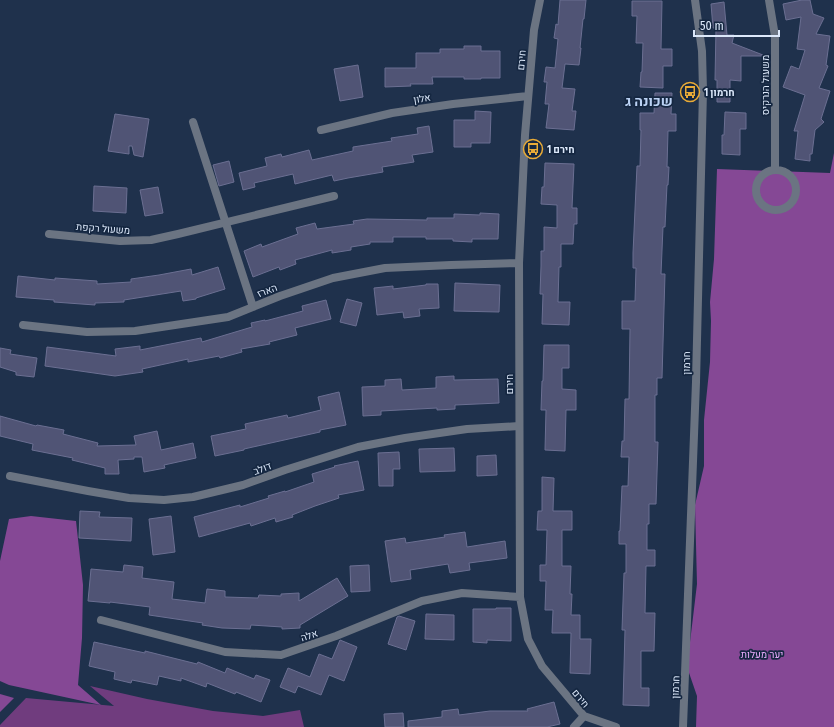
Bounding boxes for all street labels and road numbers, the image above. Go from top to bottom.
street label: חירם [515,49,529,71]
street label: משעול הנרקיס [760,55,772,115]
street label: אלון [413,92,432,106]
street label: משעול רקפת [75,221,130,237]
street label: הארז [256,282,279,300]
street label: חרמון [681,351,693,375]
street label: חירם [504,374,516,394]
street label: דולב [252,460,273,478]
street label: אלה [299,627,320,644]
street label: חרמון [670,675,682,699]
street label: חירם [569,687,591,710]

